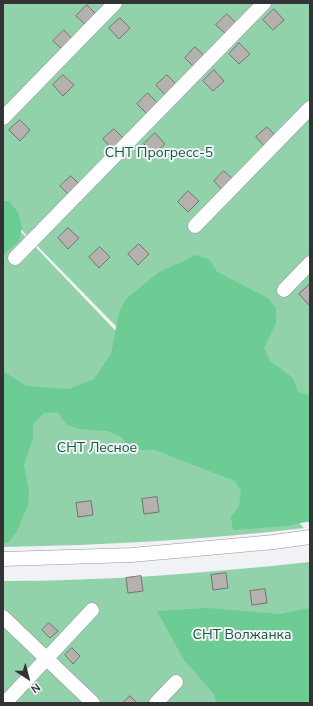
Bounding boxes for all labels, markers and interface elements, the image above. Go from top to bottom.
park label: СНТ Прогресс-5 [105,146,213,162]
park label: СНТ Лесное [57,441,137,457]
park label: СНТ Волжанка [192,628,292,644]
north arrow [8,658,48,698]
text: N [28,680,43,697]

